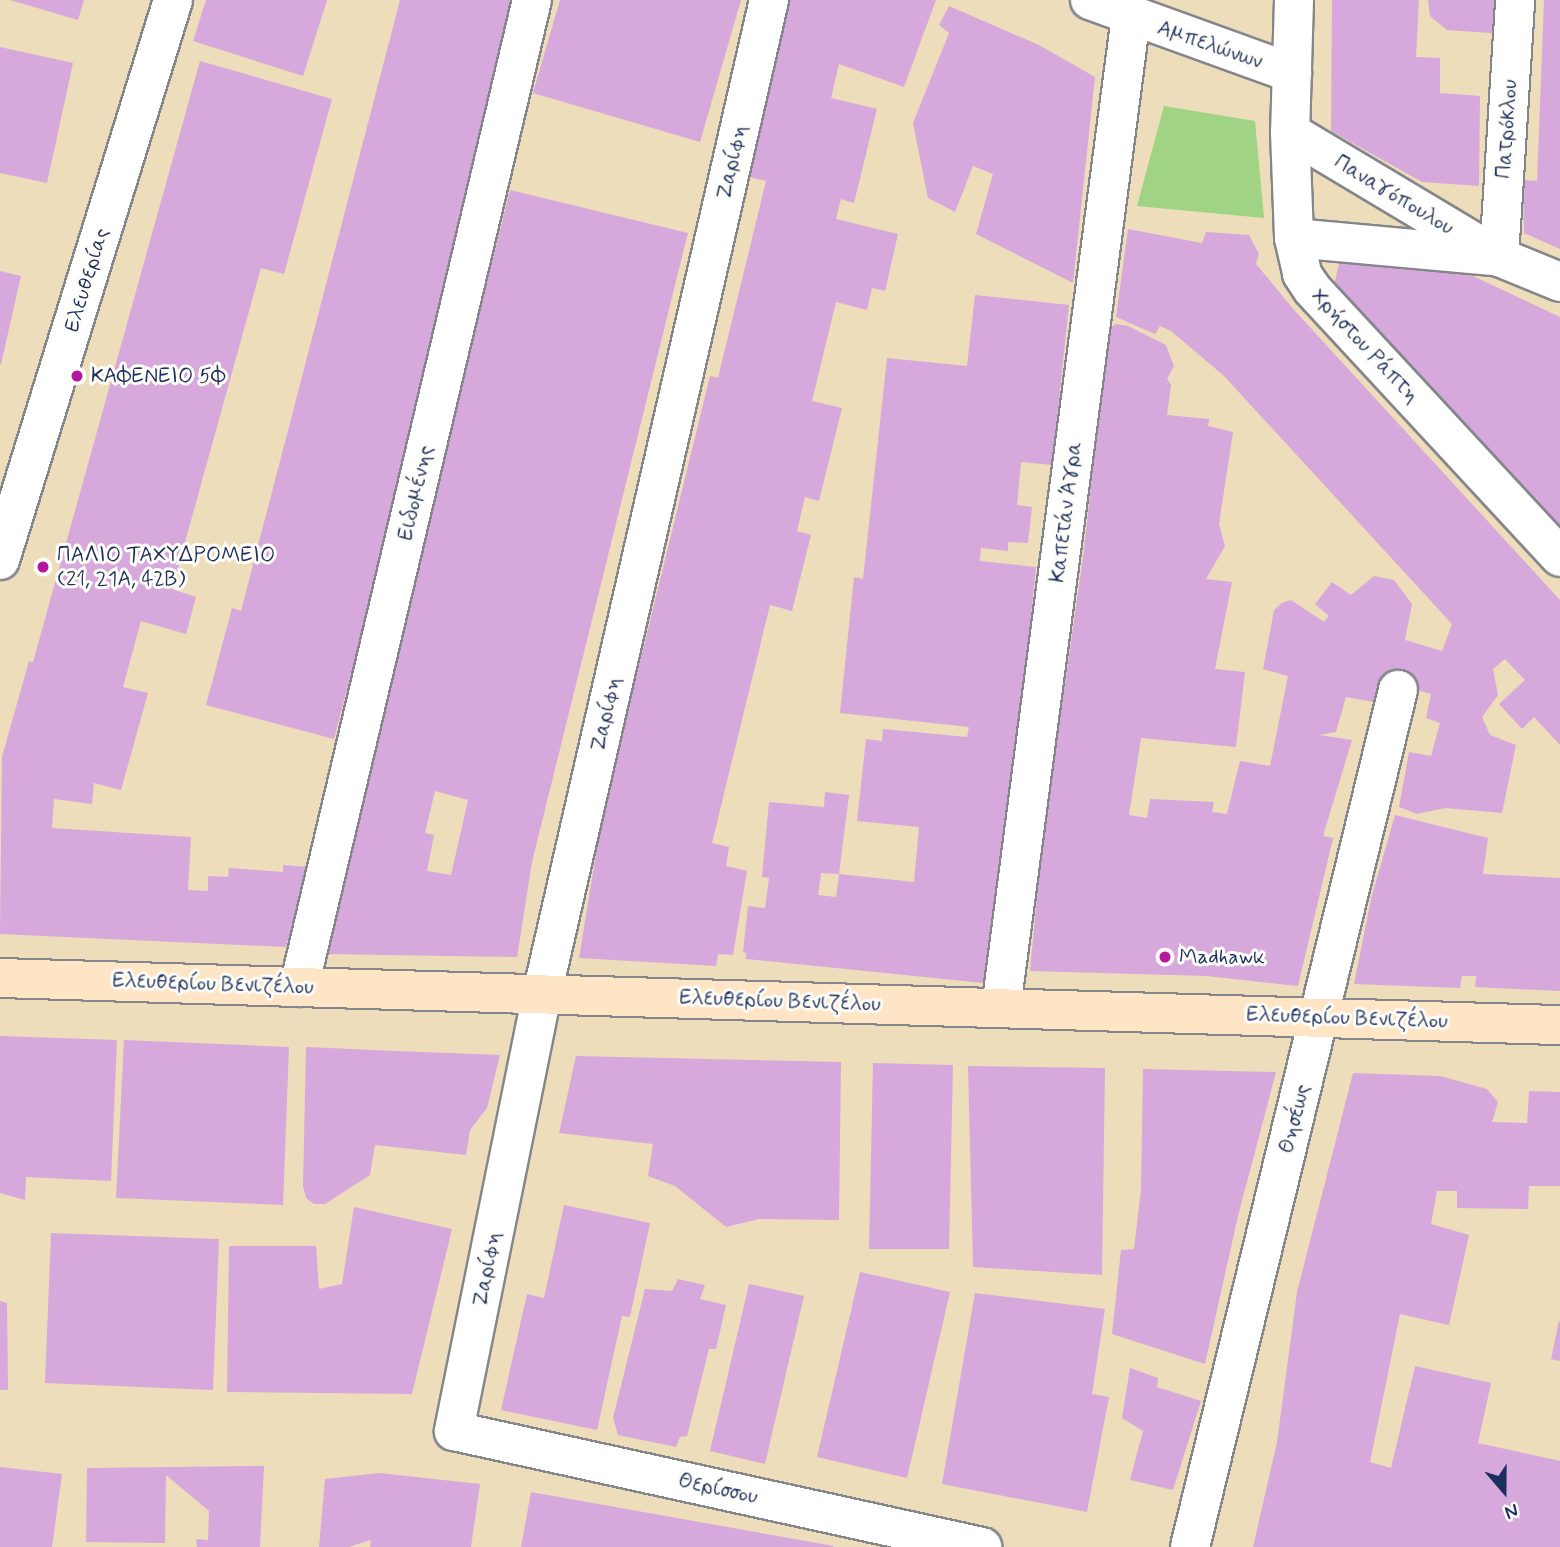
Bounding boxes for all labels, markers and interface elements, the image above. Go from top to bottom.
street label: Αμπελώνων [1154,15,1266,75]
street label: Πατρόκλου [1491,79,1523,179]
street label: Ζαρίφη [711,122,753,202]
street label: Παναγόπουλου [1330,149,1458,241]
street label: Ελευθερίας [59,225,115,335]
street label: Χρήστου Ράπτη [1306,284,1424,408]
place label: ΚΑΦΕΝΕΙΟ 5Φ [91,363,226,389]
marker: ΚΑΦΕΝΕΙΟ 5Φ [69,368,85,384]
street label: Καπετάν Άγρα [1045,440,1087,584]
street label: Ειδομένης [393,443,439,543]
place label: ΠΑΛΙΟ ΤΑΧΥΔΡΟΜΕΙΟ (21, 21Α, 42Β) [57,542,275,592]
marker: ΠΑΛΙΟ ΤΑΧΥΔΡΟΜΕΙΟ (21, 21Α, 42Β) [35,559,51,575]
street label: Ζαρίφη [585,674,627,754]
place label: Madhawk [1179,944,1265,970]
marker: Madhawk [1157,949,1173,965]
street label: Ελευθερίου Βενιζέλου [112,968,314,1000]
street label: Ελευθερίου Βενιζέλου [679,985,881,1017]
street label: Ελευθερίου Βενιζέλου [1246,1002,1448,1034]
street label: Θησέως [1274,1082,1316,1156]
street label: Ζαρίφη [467,1229,507,1309]
north arrow [1469,1456,1539,1526]
street label: Θερίσσου [676,1468,760,1510]
text: N [1501,1497,1522,1525]

